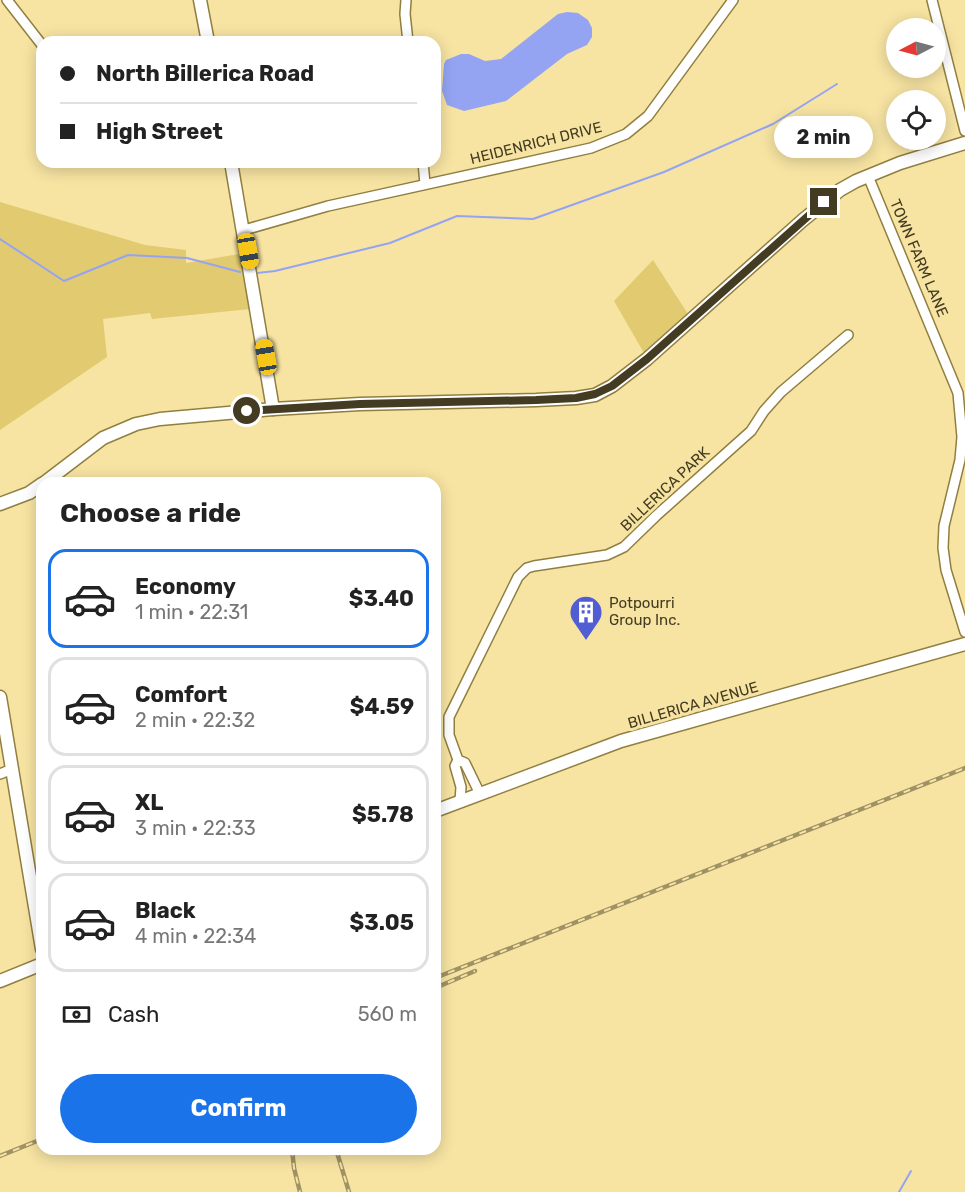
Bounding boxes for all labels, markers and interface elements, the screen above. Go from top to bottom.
north arrow [886,18,946,78]
map controls [886,18,946,150]
text: North Billerica Road [96,60,314,87]
button: locate [886,90,946,150]
callout: 2 min [774,115,874,157]
text: High Street [96,118,223,145]
street label: HEIDENRICH DRIVE [468,118,604,168]
text: 2 min [796,125,851,149]
route end [810,188,837,215]
street label: TOWN FARM LANE [886,196,952,320]
car [236,232,260,270]
car [254,338,278,376]
route start [233,397,260,424]
street label: BILLERICA PARK [617,443,713,535]
text: Choose a ride [60,497,241,529]
icon: car [63,572,117,626]
text: Economy [135,573,236,600]
text: $3.40 [349,585,414,612]
building icon: Potpourri Group Inc. [568,594,604,641]
place label: Potpourri Group Inc. [609,594,680,629]
text: 1 min · 22:31 [135,600,248,624]
street label: BILLERICA AVENUE [626,678,760,732]
icon: car [63,680,117,734]
text: Comfort [135,681,227,708]
text: $4.59 [350,693,414,720]
text: 2 min · 22:32 [135,708,255,732]
icon: car [63,788,117,842]
text: XL [135,789,163,816]
text: $5.78 [352,801,414,828]
text: 3 min · 22:33 [135,816,256,840]
icon: car [63,896,117,950]
text: Black [135,897,196,924]
text: $3.05 [350,909,414,936]
text: 4 min · 22:34 [135,924,257,948]
icon: cash [60,998,93,1031]
text: Cash [108,1001,159,1028]
text: 560 m [358,1002,417,1026]
button: Confirm [60,1074,417,1143]

